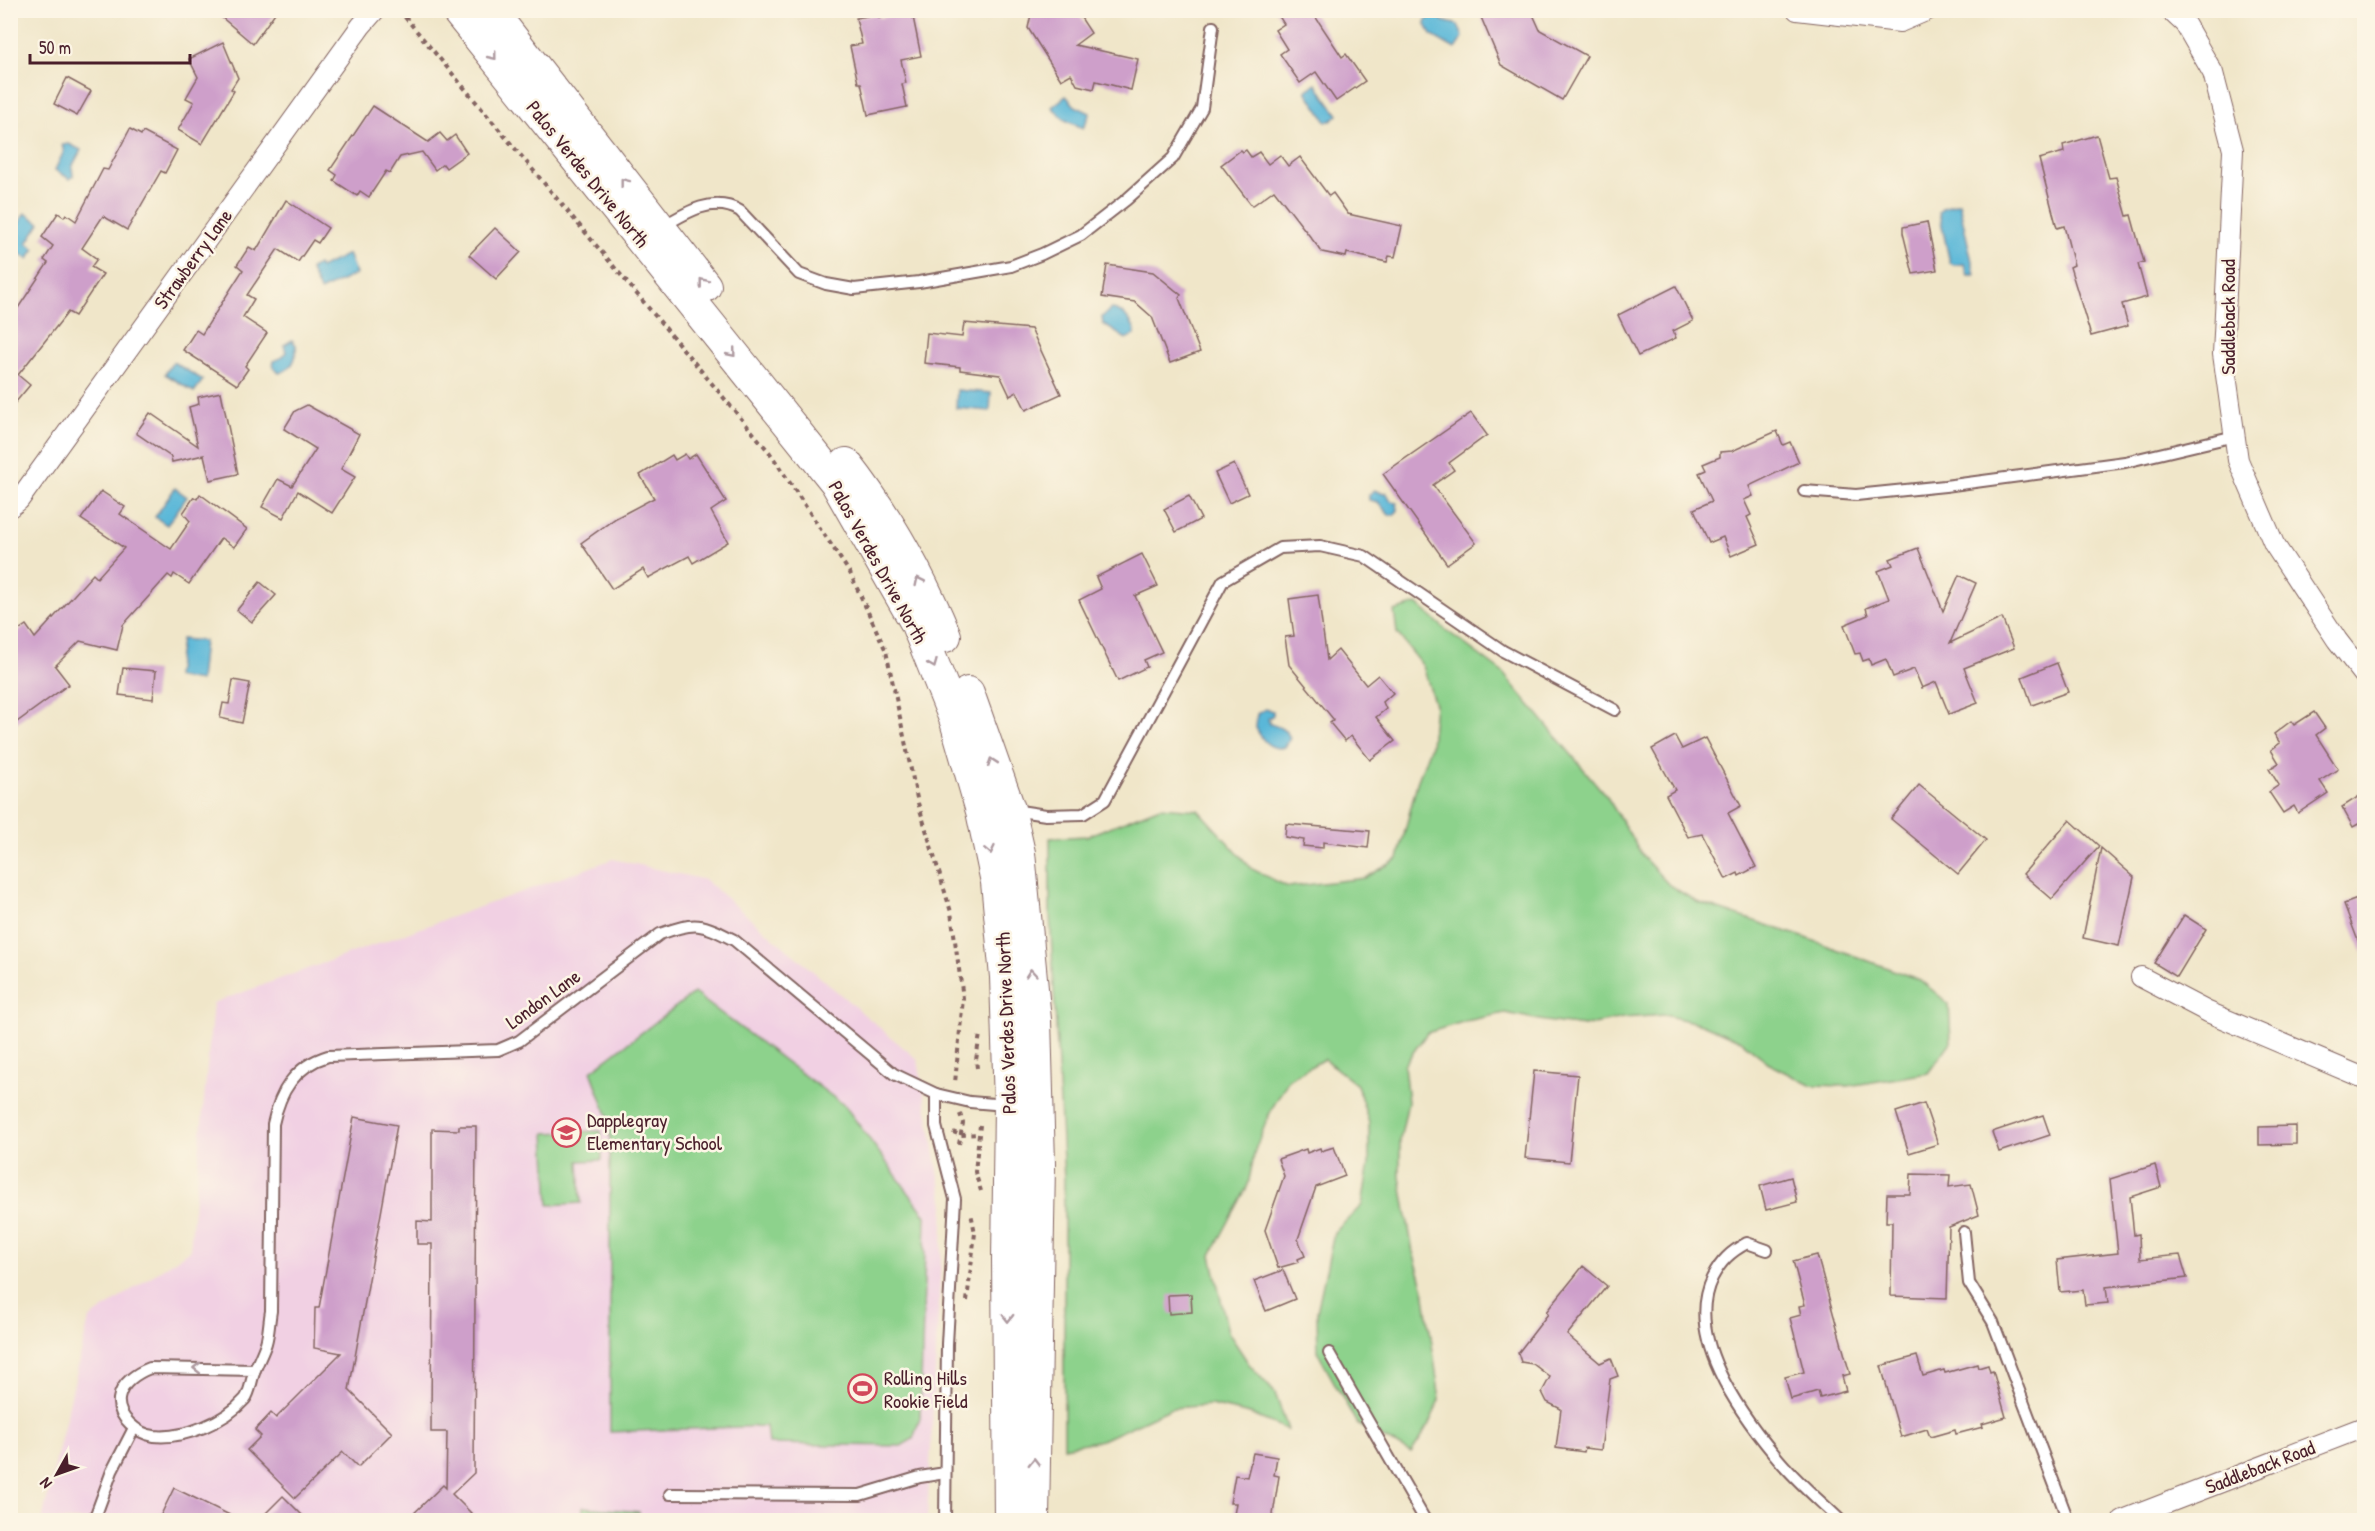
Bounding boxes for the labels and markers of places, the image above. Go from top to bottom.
place label: Dapplegray Elementary School [587,1106,723,1156]
school or university icon: Dapplegray Elementary School [550,1116,582,1148]
place label: Rolling Hills Rookie Field [884,1364,968,1414]
sports icon: Rolling Hills Rookie Field [847,1373,879,1405]

